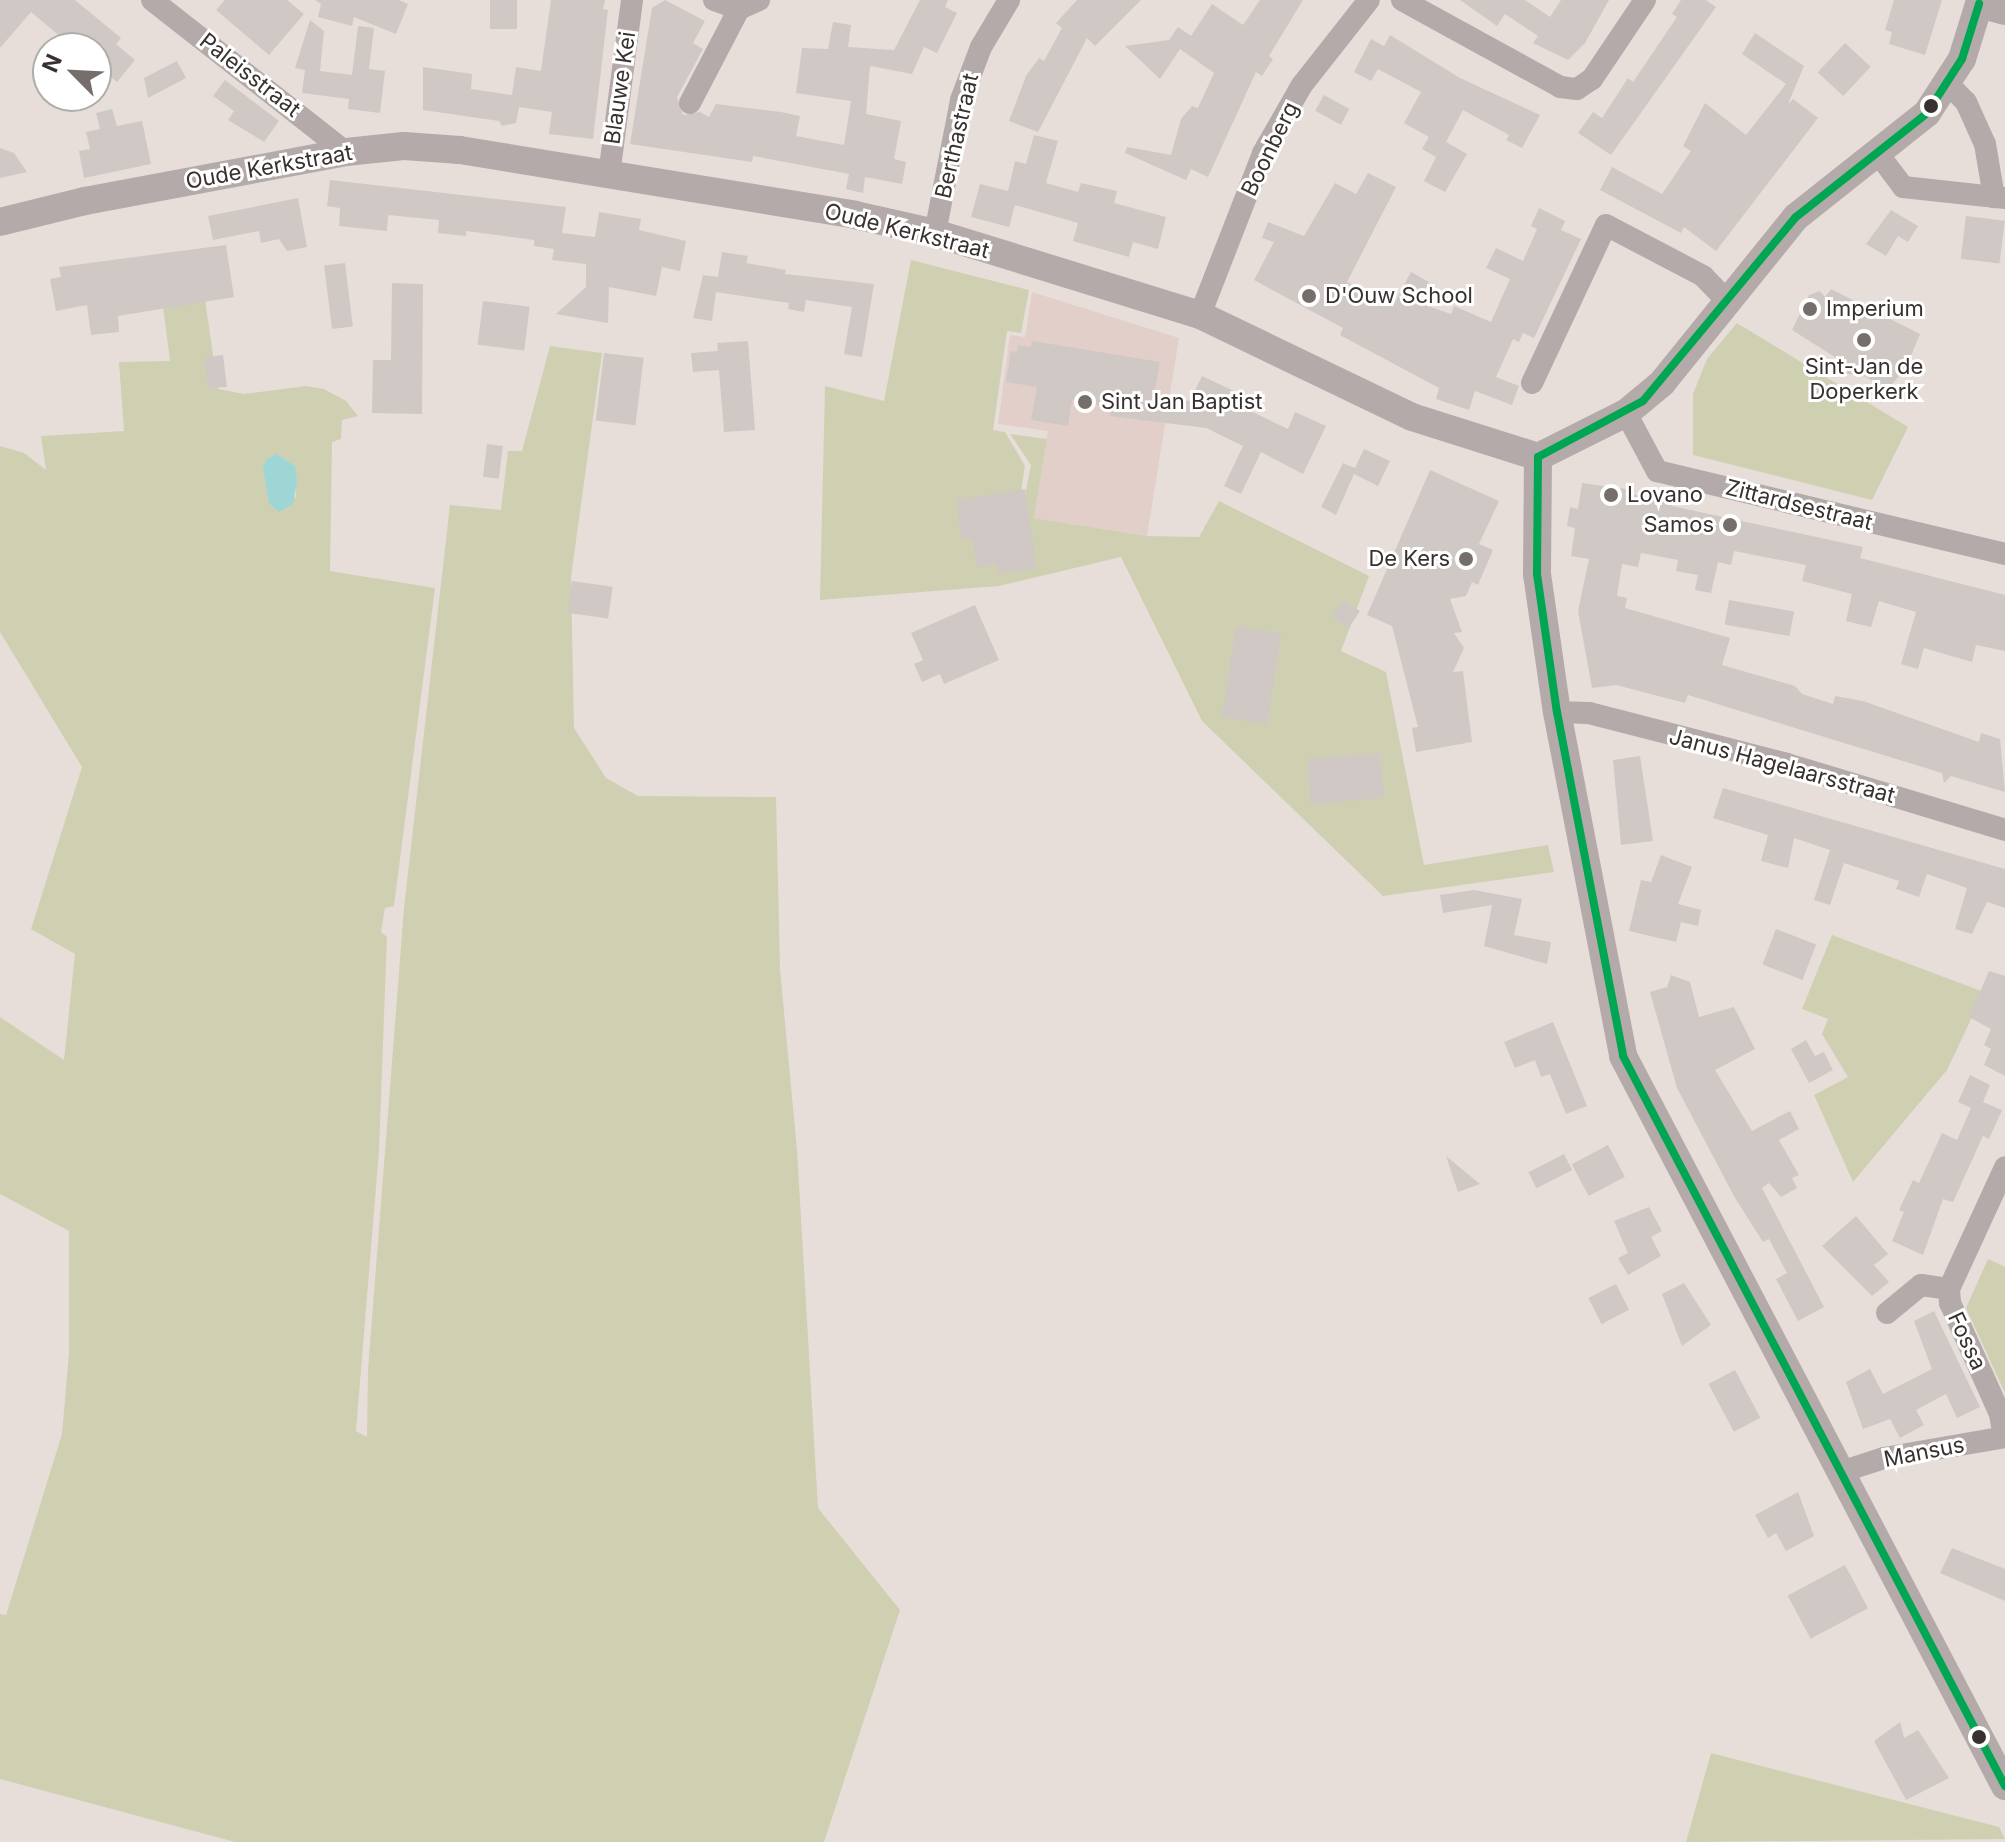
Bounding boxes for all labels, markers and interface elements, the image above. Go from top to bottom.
street label: Paleisstraat [194,28,306,122]
street label: Blauwe Kei [599,30,641,146]
north arrow [32,32,112,112]
text: N [37,50,67,76]
street label: Berthastraat [930,71,984,201]
street label: Boonberg [1236,98,1304,200]
unlabelled marker [1923,98,1939,114]
street label: Oude Kerkstraat [184,139,354,195]
street label: Oude Kerkstraat [822,198,992,264]
place label: D'Ouw School [1325,283,1473,309]
marker: D'Ouw School [1300,287,1318,305]
place label: Imperium [1826,296,1924,322]
marker: Imperium [1801,300,1819,318]
marker: Sint-Jan de Doperkerk [1855,331,1873,349]
place label: Sint-Jan de Doperkerk [1805,353,1923,404]
place label: Sint Jan Baptist [1101,389,1262,415]
marker: Sint Jan Baptist [1076,393,1094,411]
street label: Zittardsestraat [1723,474,1875,536]
place label: Lovano [1627,482,1703,508]
marker: Lovano [1602,486,1620,504]
place label: Samos [1643,512,1714,538]
marker: Samos [1721,516,1739,534]
place label: De Kers [1368,546,1450,572]
marker: De Kers [1457,550,1475,568]
street label: Janus Hagelaarsstraat [1666,723,1898,809]
street label: Fossa [1942,1308,1992,1374]
street label: Mansus [1882,1431,1966,1473]
unlabelled marker [1971,1729,1987,1745]

